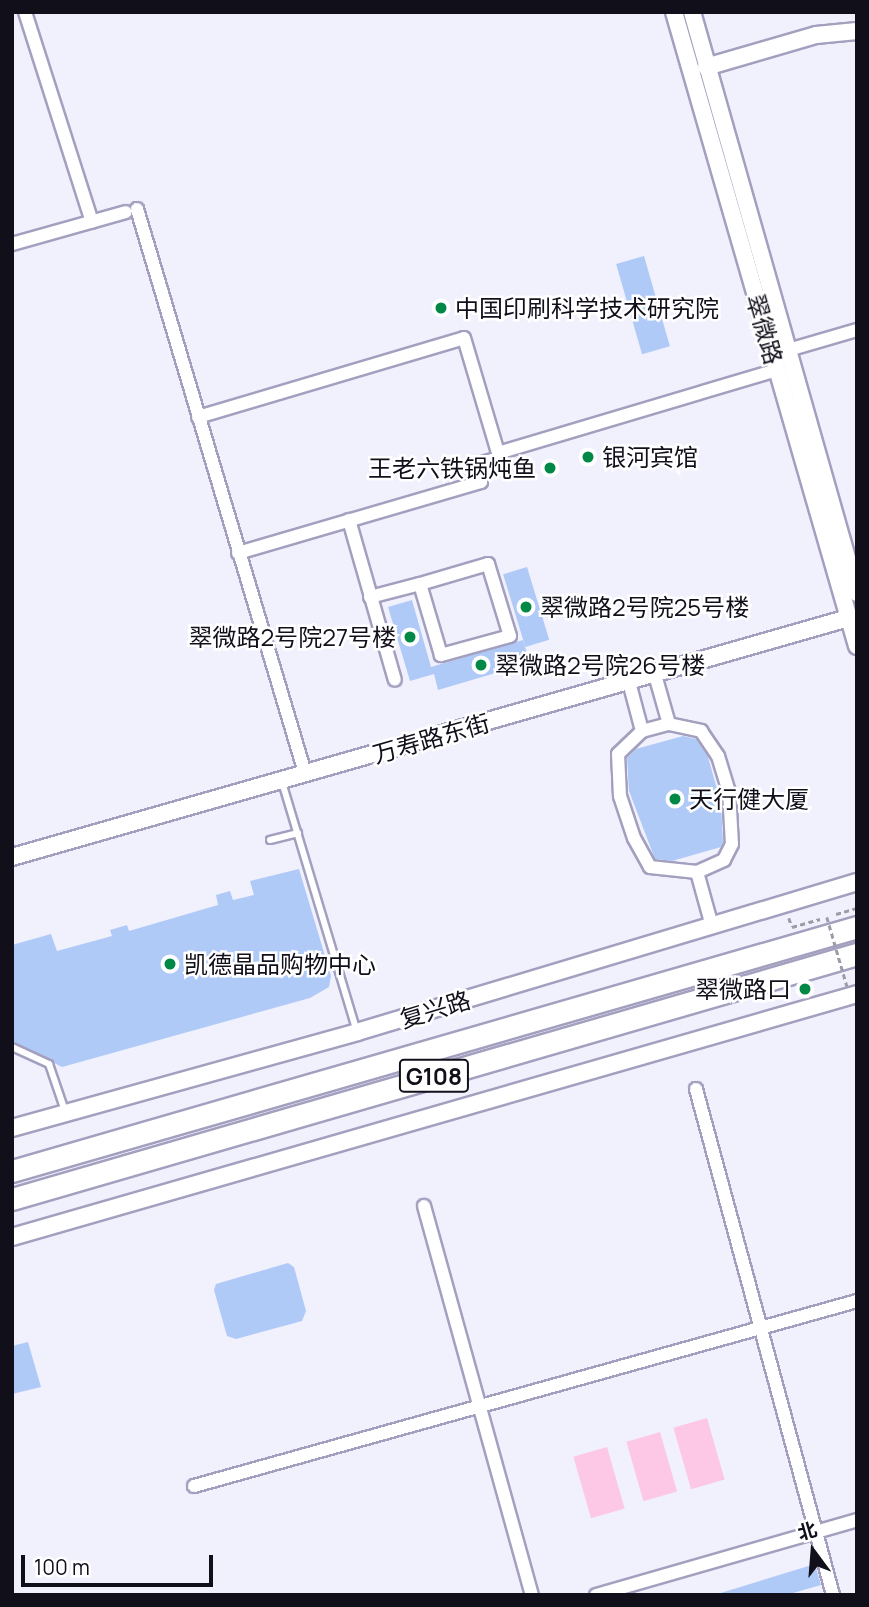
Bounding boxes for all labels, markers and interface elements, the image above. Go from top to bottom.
street label: 翠微路 [741,290,789,368]
place label: 中国印刷科学技术研究院 [455,294,719,322]
marker: 中国印刷科学技术研究院 [433,300,449,316]
place label: 银河宾馆 [602,443,698,471]
marker: 银河宾馆 [580,449,596,465]
place label: 王老六铁锅炖鱼 [368,454,536,482]
marker: 王老六铁锅炖鱼 [542,460,558,476]
place label: 翠微路2号院25号楼 [540,593,749,621]
marker: 翠微路2号院25号楼 [518,599,534,615]
place label: 翠微路2号院27号楼 [189,623,396,651]
marker: 翠微路2号院27号楼 [402,629,418,645]
place label: 翠微路2号院26号楼 [495,651,705,679]
marker: 翠微路2号院26号楼 [473,657,489,673]
street label: 万寿路东街 [369,708,493,768]
place label: 天行健大厦 [689,785,809,813]
marker: 天行健大厦 [667,791,683,807]
place label: 凯德晶品购物中心 [184,950,376,978]
marker: 凯德晶品购物中心 [162,956,178,972]
place label: 翠微路口 [695,975,791,1003]
marker: 翠微路口 [797,981,813,997]
street label: 复兴路 [396,985,474,1033]
road number: G108 [397,1056,471,1096]
north arrow [778,1516,848,1586]
text: 北 [794,1516,820,1546]
scale bar [24,1540,217,1584]
text: 100 m [34,1553,90,1581]

